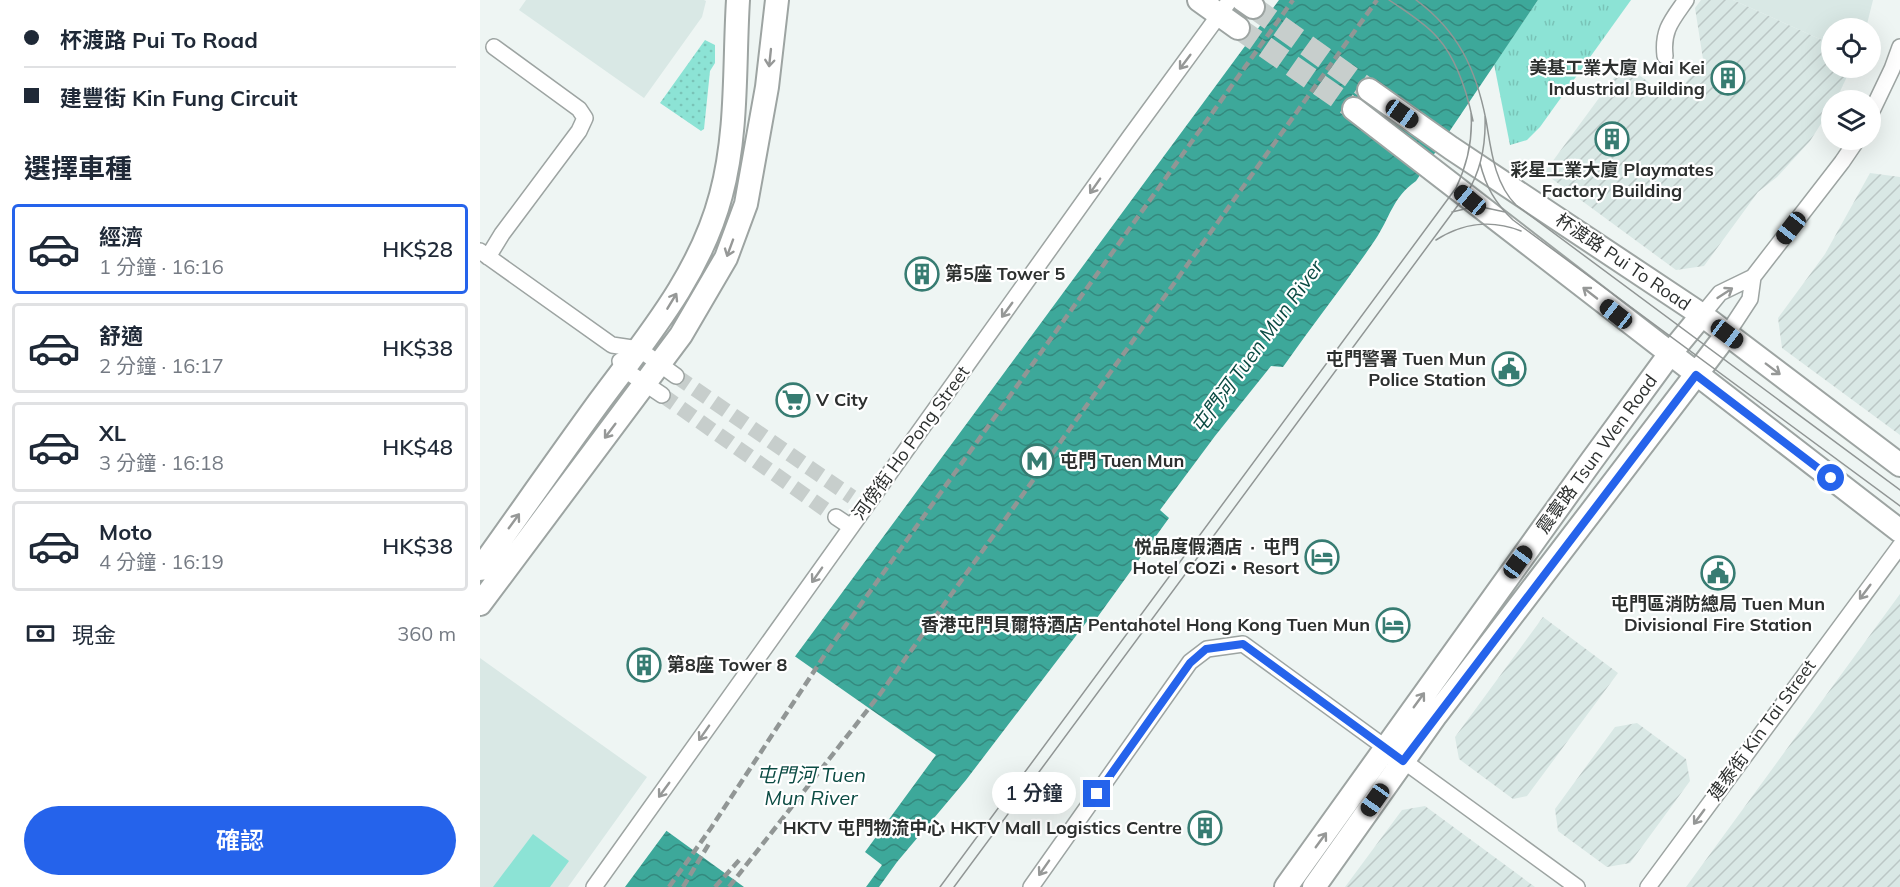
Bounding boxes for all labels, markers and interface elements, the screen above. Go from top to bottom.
map controls [1821,18,1881,150]
button: locate [1821,18,1881,78]
text: 杯渡路 Pui To Road [60,26,258,54]
one-way arrow [764,48,775,68]
one-way arrow [1179,54,1192,70]
place label: 美基工業大廈 Mai Kei Industrial Building [1529,56,1705,100]
building icon: 美基工業大廈 Mai Kei Industrial Building [1710,60,1746,96]
text: 建豐街 Kin Fung Circuit [60,84,298,112]
button: layers [1821,90,1881,150]
car [1382,96,1422,132]
building icon: 彩星工業大廈 Playmates Factory Building [1594,121,1630,157]
text: 選擇車種 [24,151,132,185]
place label: 彩星工業大廈 Playmates Factory Building [1510,158,1714,202]
one-way arrow [1089,177,1101,193]
car [1450,182,1490,218]
street label: 杯渡路 Pui To Road [1551,208,1695,315]
car [1773,208,1809,248]
icon: car [27,222,81,276]
text: 經濟 [99,223,143,251]
text: HK$28 [382,235,453,263]
one-way arrow [723,238,734,257]
text: 1 分鐘 · 16:16 [99,254,224,279]
water label: 屯門河 Tuen Mun River [1185,255,1328,438]
building icon: 第5座 Tower 5 [904,256,940,292]
place label: 第5座 Tower 5 [945,262,1066,285]
one-way arrow [1716,286,1733,299]
one-way arrow [1582,287,1598,299]
one-way arrow [666,293,678,310]
car [1596,296,1636,332]
one-way arrow [1001,301,1013,317]
car [1707,316,1747,352]
icon: car [27,321,81,375]
text: 舒適 [99,322,143,350]
text: HK$38 [382,334,453,362]
place label: 屯門警署 Tuen Mun Police Station [1326,347,1486,391]
public building icon: 屯門警署 Tuen Mun Police Station [1491,351,1527,387]
text: 2 分鐘 · 16:17 [99,353,224,378]
street label: 河傍街 Ho Pong Street [847,361,974,524]
one-way arrow [1765,363,1781,375]
street label: 震寰路 Tsun Wen Road [1531,370,1662,538]
supermarket icon: V City [775,382,811,418]
place label: V City [815,388,868,411]
text: XL [99,419,126,447]
icon: car [27,420,81,474]
one-way arrow [604,422,617,438]
text: HK$48 [382,433,453,461]
metro station icon: 屯門 Tuen Mun [1019,443,1055,479]
place label: 屯門 Tuen Mun [1060,449,1184,472]
text: 3 分鐘 · 16:18 [99,450,224,475]
route start [1817,464,1844,491]
one-way arrow [508,514,520,530]
text: Moto [99,518,152,546]
icon: car [27,519,81,573]
text: HK$38 [382,532,453,560]
place label: 悦品度假酒店 ∙ 屯門 Hotel COZi‧Resort [1132,535,1299,579]
hotel icon: 悦品度假酒店 ∙ 屯門 Hotel COZi‧Resort [1304,539,1340,575]
car [1500,542,1536,582]
text: 4 分鐘 · 16:19 [99,549,224,574]
public building icon: 屯門區消防總局 Tuen Mun Divisional Fire Station [1700,555,1736,591]
one-way arrow [811,566,823,582]
one-way arrow [1858,584,1871,600]
place label: 屯門區消防總局 Tuen Mun Divisional Fire Station [1611,592,1825,636]
hotel icon: 香港屯門貝爾特酒店 Pentahotel Hong Kong Tuen Mun [1375,607,1411,643]
place label: 香港屯門貝爾特酒店 Pentahotel Hong Kong Tuen Mun [921,613,1370,636]
icon: cash [24,617,57,650]
text: 現金 [72,621,116,649]
text: 360 m [397,621,456,646]
building icon: 第8座 Tower 8 [626,647,662,683]
place label: 第8座 Tower 8 [667,653,788,676]
street label: 建泰街 Kin Tai Street [1703,655,1820,805]
one-way arrow [1413,692,1426,708]
one-way arrow [698,725,710,741]
water label: 屯門河 Tuen Mun River [756,762,866,810]
callout: 1 分鐘 [992,773,1076,815]
text: 1 分鐘 [1005,780,1063,805]
route end [1083,780,1110,807]
car [1357,780,1393,820]
one-way arrow [658,781,670,797]
button: 確認 [24,806,456,875]
one-way arrow [1693,808,1705,824]
building icon: HKTV 屯門物流中心 HKTV Mall Logistics Centre [1187,810,1223,846]
place label: HKTV 屯門物流中心 HKTV Mall Logistics Centre [783,816,1182,839]
one-way arrow [1314,832,1327,848]
one-way arrow [1038,860,1050,876]

